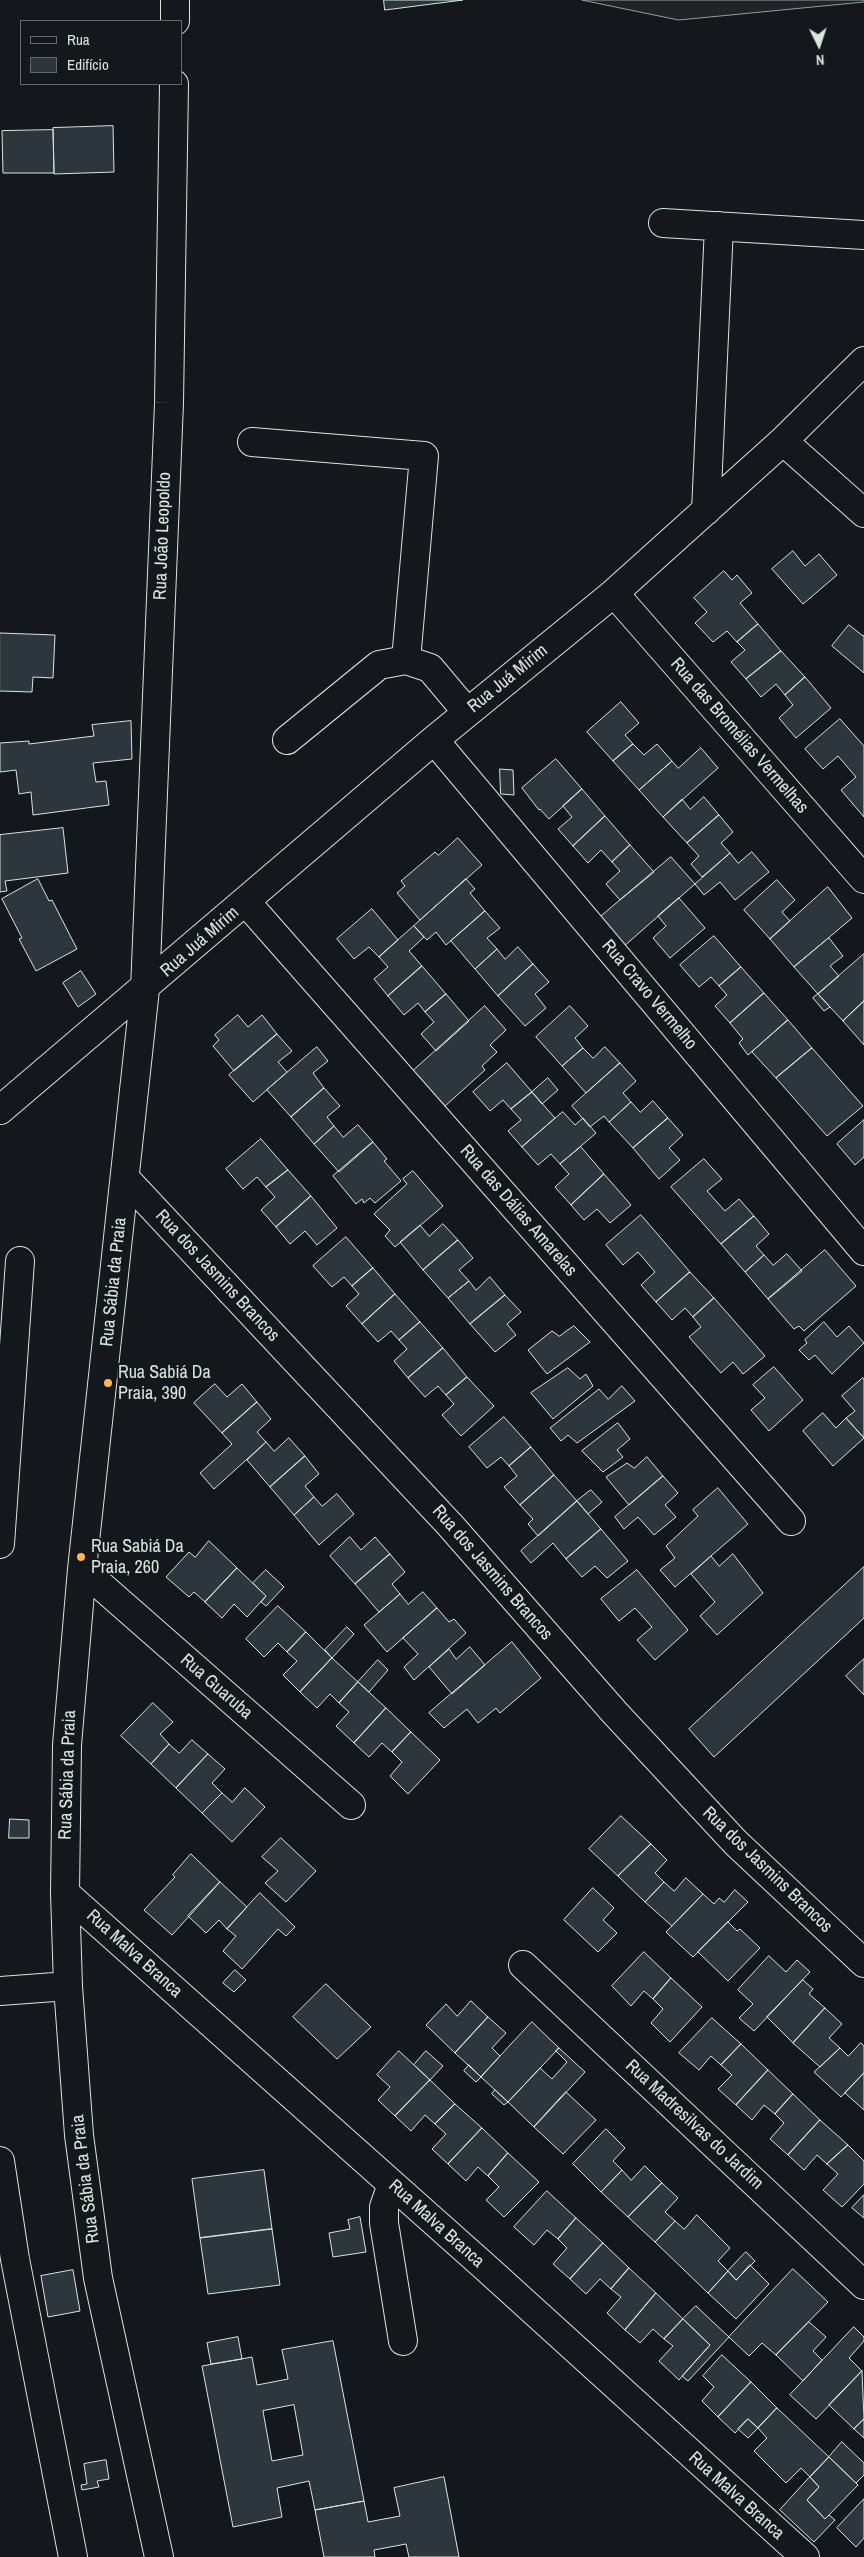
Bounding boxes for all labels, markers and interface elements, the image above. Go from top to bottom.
legend [20,20,182,85]
north arrow [794,20,844,70]
text: Rua [67,29,90,50]
text: N [815,51,825,69]
text: Edifício [67,54,109,75]
street label: Rua João Leopoldo [150,472,176,600]
street label: Rua Juá Mirim [464,640,552,718]
street label: Rua das Bromélias Vermelhas [665,654,813,818]
street label: Rua Juá Mirim [156,902,244,982]
street label: Rua Cravo Vermelho [597,936,701,1054]
street label: Rua das Dálias Amarelas [455,1141,581,1281]
street label: Rua dos Jasmins Brancos [150,1206,284,1346]
street label: Rua Sábia da Praia [96,1216,132,1348]
place label: Rua Sabiá Da Praia, 390 [118,1362,211,1405]
marker: Rua Sabiá Da Praia, 390 [102,1377,114,1389]
street label: Rua dos Jasmins Brancos [427,1501,557,1645]
place label: Rua Sabiá Da Praia, 260 [91,1536,184,1578]
marker: Rua Sabiá Da Praia, 260 [75,1551,87,1563]
street label: Rua Guaruba [175,1650,257,1724]
street label: Rua Sábia da Praia [55,1710,81,1840]
street label: Rua dos Jasmins Brancos [698,1802,836,1938]
street label: Rua Malva Branca [82,1905,186,2003]
street label: Rua Madresilvas do Jardim [621,2056,767,2194]
street label: Rua Sábia da Praia [67,2113,105,2245]
street label: Rua Malva Branca [384,2175,488,2273]
street label: Rua Malva Branca [684,2447,788,2545]

